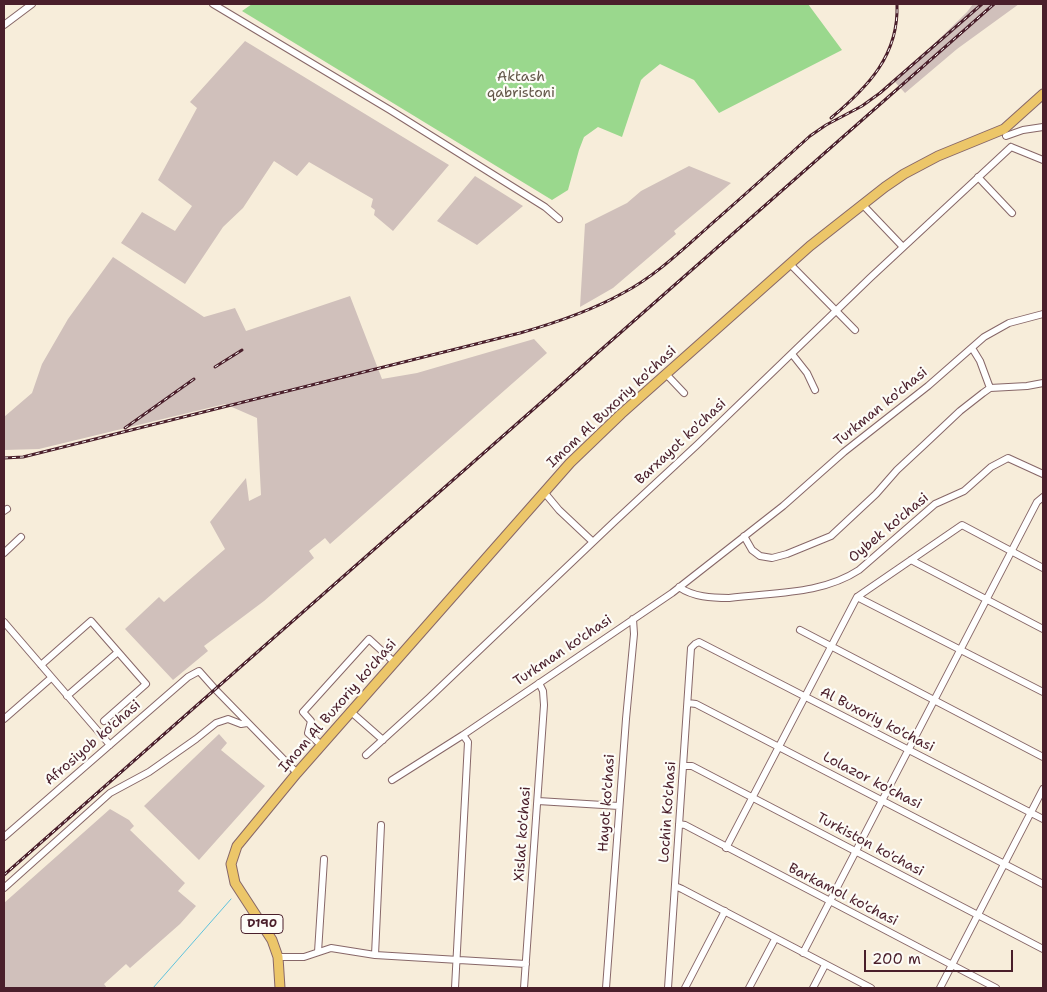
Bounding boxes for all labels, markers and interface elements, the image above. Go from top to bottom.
park label: Aktash qabristoni [487,69,555,102]
street label: Imom Al Buxoriy ko'chasi [544,343,680,471]
street label: Turkman ko'chasi [831,364,931,450]
street label: Barxayot ko'chasi [632,395,730,489]
street label: Oybek ko'chasi [846,490,932,566]
street label: Turkman ko'chasi [511,612,615,690]
street label: Imom Al Buxoriy ko'chasi [276,636,400,776]
street label: Al Buxoriy ko'chasi [817,684,937,756]
street label: Afrosiyob ko'chasi [42,697,144,789]
street label: Lolazor ko'chasi [820,749,924,813]
street label: Hayot ko'chasi [595,753,619,853]
street label: Lochin Ko'chasi [656,761,680,863]
street label: Xislat ko'chasi [511,786,535,882]
street label: Turkiston ko'chasi [814,810,926,880]
street label: Barkamol ko'chasi [785,860,901,930]
road number: D190 [241,914,283,934]
scale bar [867,940,1016,972]
text: 200 m [872,949,921,969]

